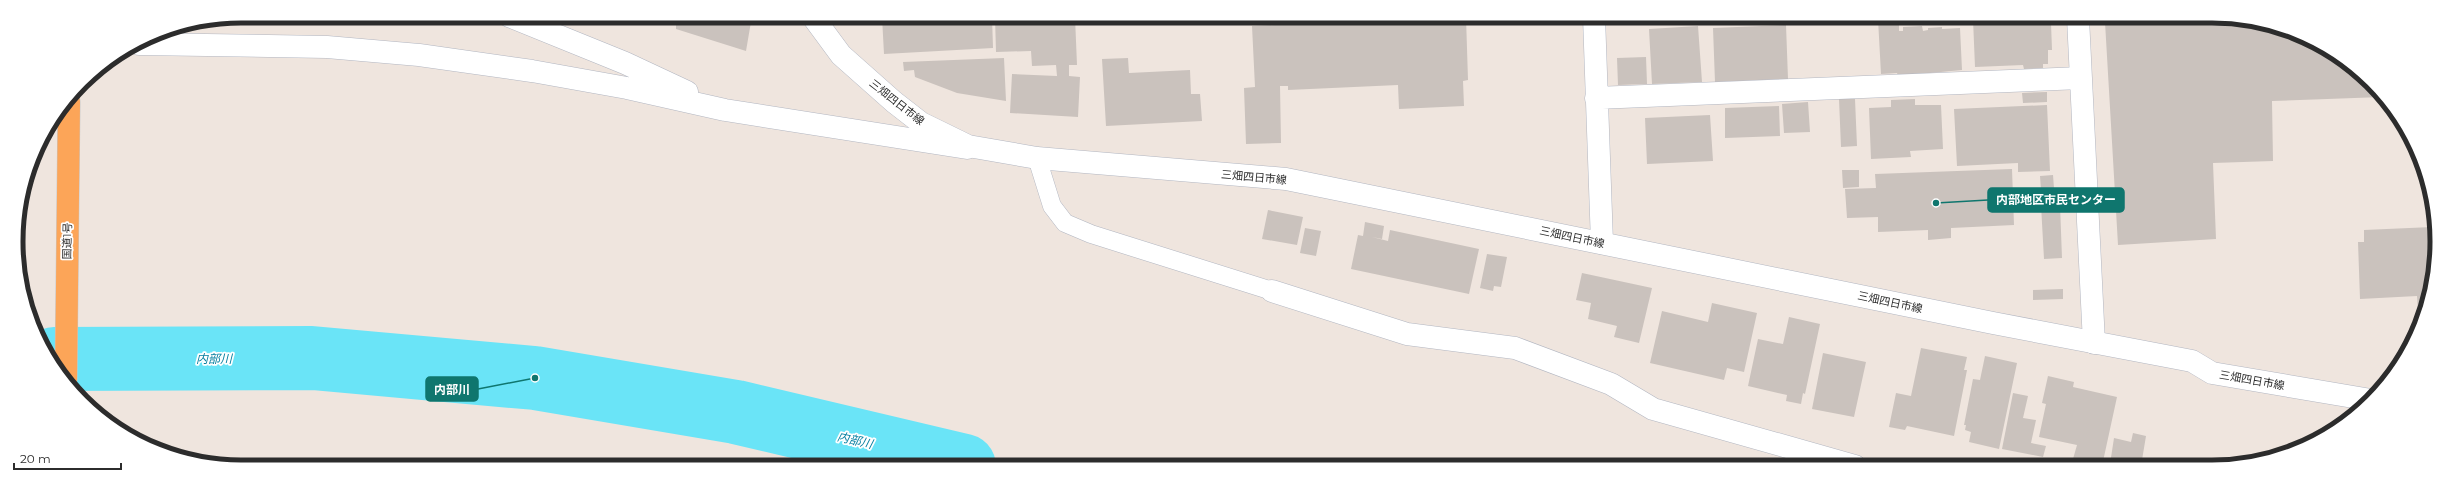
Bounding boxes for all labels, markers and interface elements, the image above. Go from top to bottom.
street label: 三畑四日市線 [867,76,927,128]
street label: 三畑四日市線 [1221,167,1287,187]
callout: 内部地区市民センター [1988,188,2124,212]
text: 内部地区市民センター [1996,192,2116,207]
street label: 国道1号 [60,222,74,260]
street label: 三畑四日市線 [1538,223,1606,251]
street label: 三畑四日市線 [1856,288,1924,316]
water label: 内部川 [196,351,234,366]
street label: 三畑四日市線 [2218,367,2286,393]
callout: 内部川 [426,377,478,401]
text: 内部川 [434,382,470,397]
water label: 内部川 [836,429,876,452]
scale bar [14,445,121,471]
text: 20 m [20,451,51,466]

